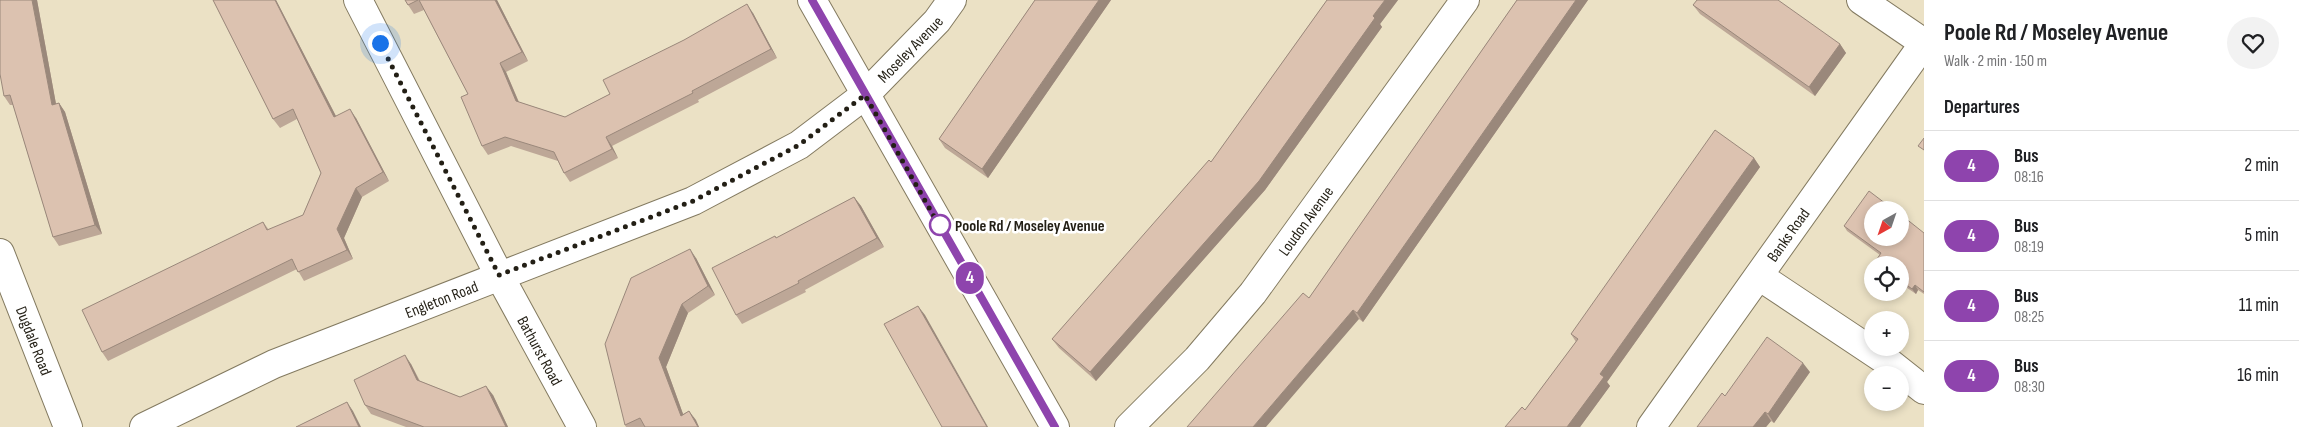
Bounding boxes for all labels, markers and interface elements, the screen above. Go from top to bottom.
street label: Moseley Avenue [874,13,948,87]
button: heart [2227,17,2279,69]
text: Poole Rd / Moseley Avenue [1944,18,2168,47]
your location [368,31,393,56]
text: Walk · 2 min · 150 m [1944,52,2047,71]
text: Departures [1944,96,2020,119]
text: Bus [2014,145,2039,168]
text: 2 min [2244,154,2279,177]
text: 4 [1967,155,1976,176]
text: 08:16 [2014,168,2044,187]
street label: Loudon Avenue [1275,183,1338,260]
north arrow [1864,201,1909,246]
map controls [1864,201,1909,411]
street label: Banks Road [1764,205,1814,266]
marker: Poole Rd / Moseley Avenue [929,214,951,236]
text: Bus [2014,215,2039,238]
place label: Poole Rd / Moseley Avenue [955,217,1105,236]
text: 5 min [2244,224,2279,247]
text: 4 [1967,225,1976,246]
text: 08:19 [2014,238,2044,257]
button: locate [1864,256,1909,301]
line badge: 4 [954,262,986,294]
text: 4 [966,267,974,288]
street label: Engleton Road [403,278,481,323]
text: Bus [2014,285,2039,308]
text: 11 min [2239,294,2279,317]
text: 4 [1967,295,1976,316]
street label: Dugdale Road [11,304,55,378]
text: 08:25 [2014,308,2044,327]
button: + [1864,311,1909,356]
street label: Bathurst Road [512,313,565,389]
text: Bus [2014,355,2039,378]
text: 16 min [2237,364,2279,387]
text: 4 [1967,365,1976,386]
button: − [1864,366,1909,411]
text: 08:30 [2014,378,2045,397]

